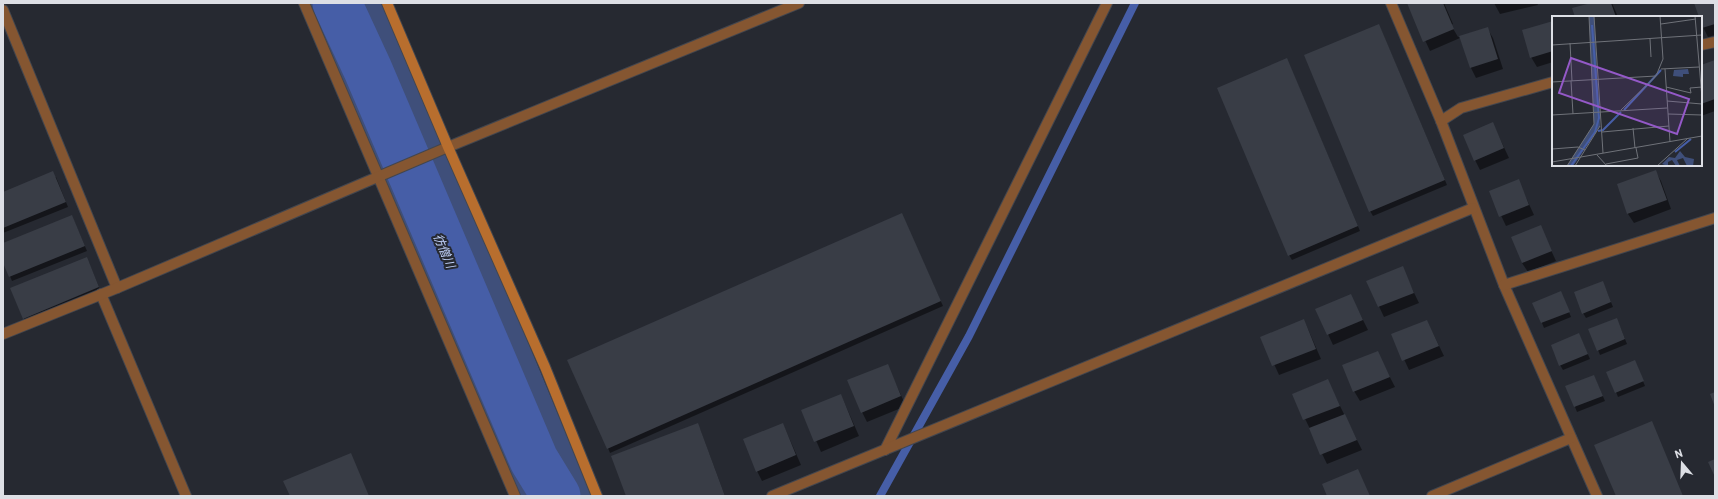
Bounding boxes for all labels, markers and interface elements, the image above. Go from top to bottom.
inset map [1552,16,1702,166]
water label: 彷僧川 [431,231,459,272]
north arrow [1662,443,1702,483]
text: N [1673,446,1684,460]

